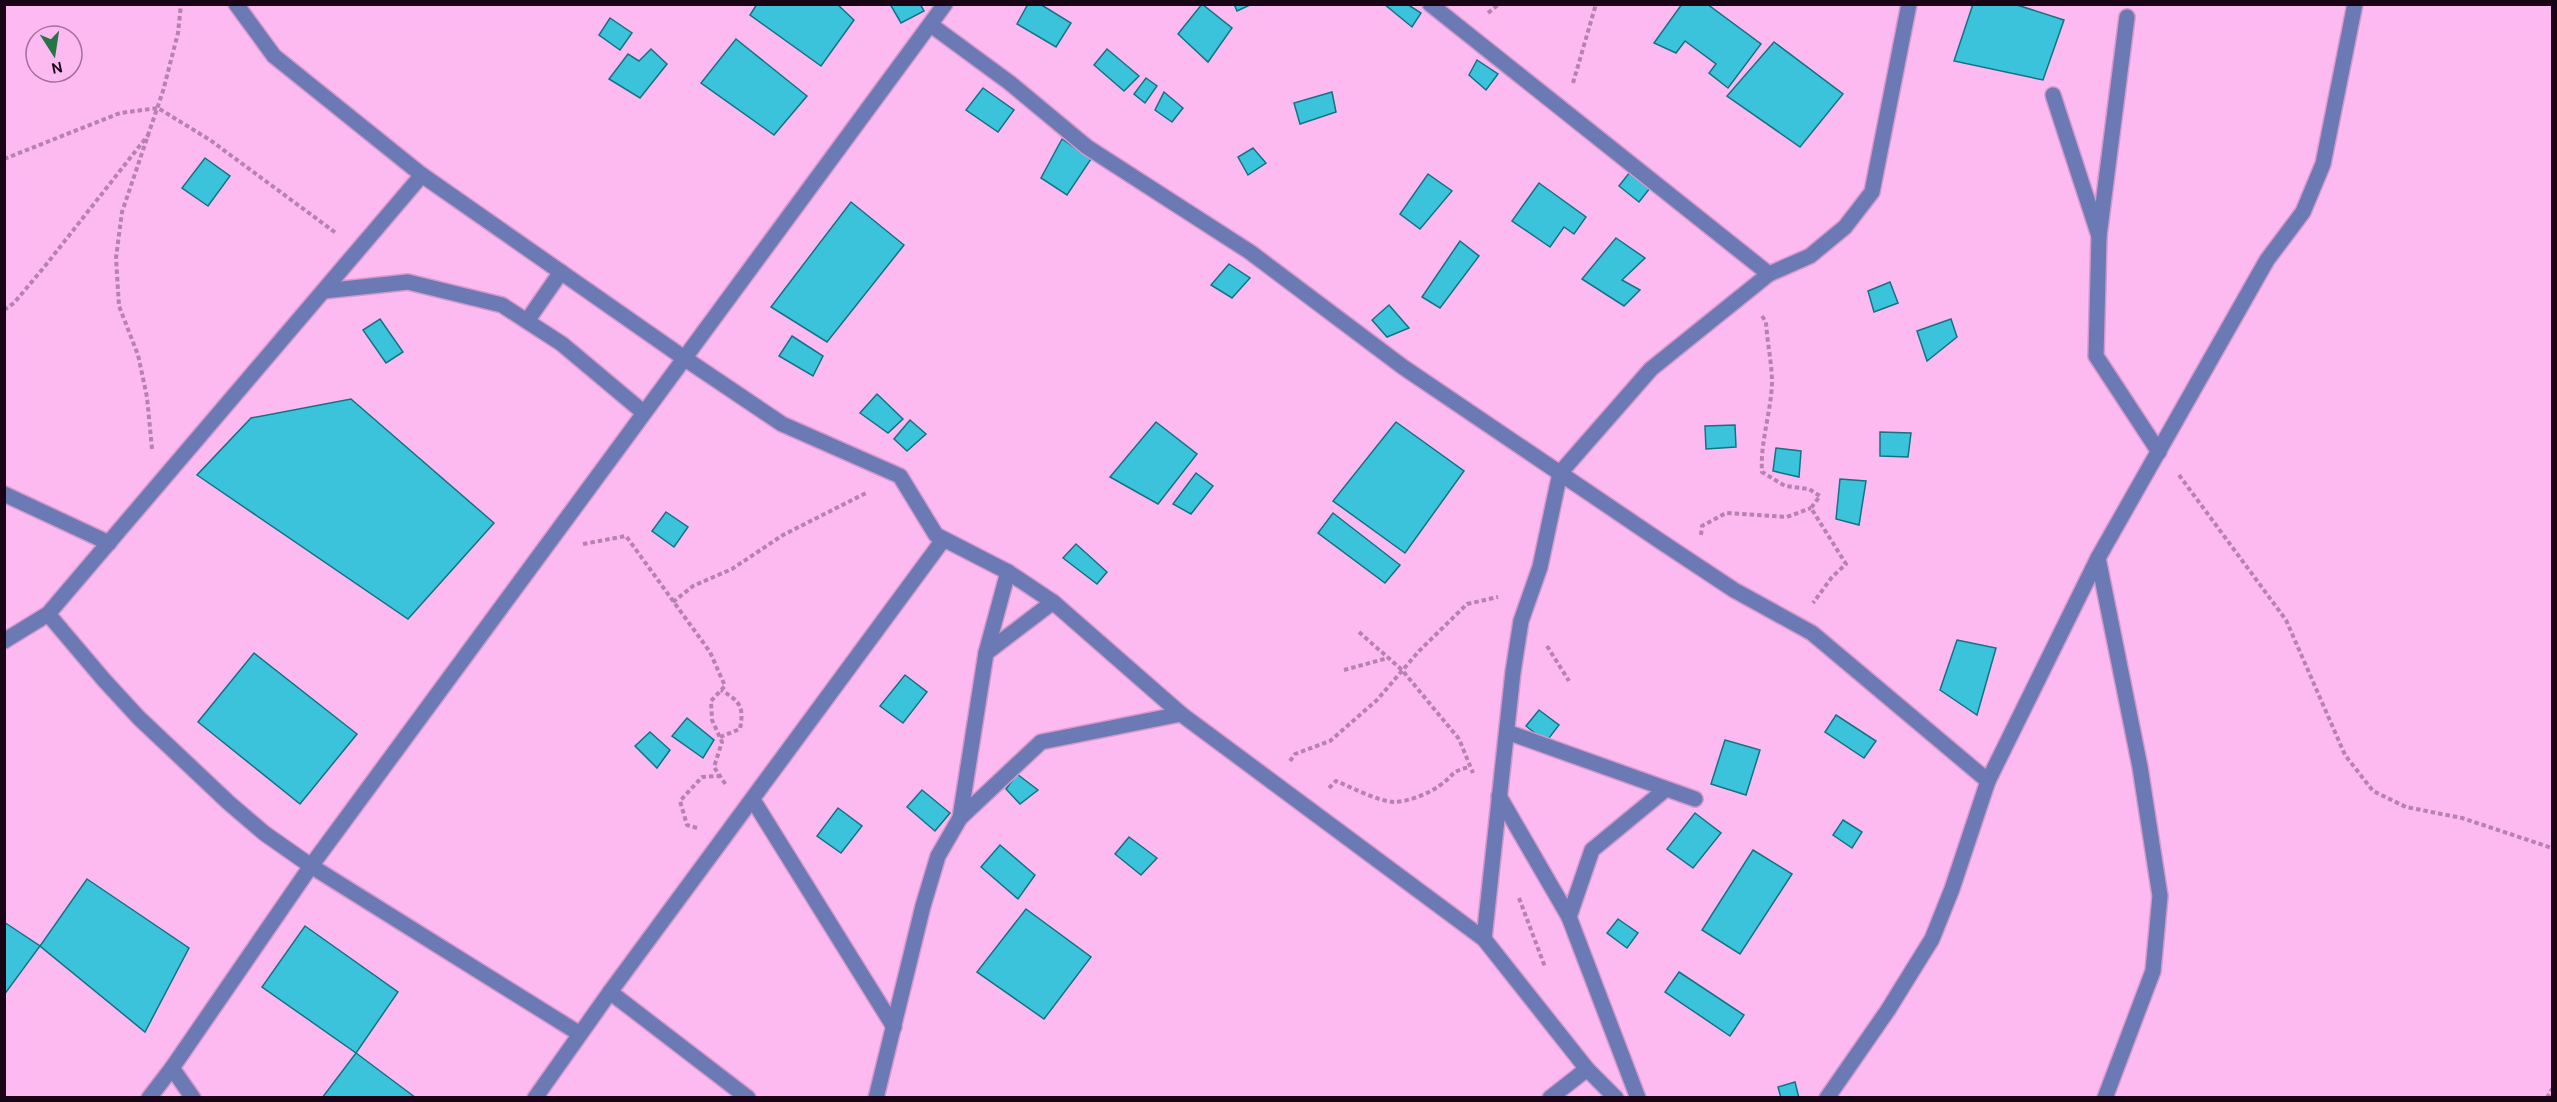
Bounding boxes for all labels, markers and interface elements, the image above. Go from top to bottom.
north arrow [24,24,84,84]
text: N [49,58,65,79]

